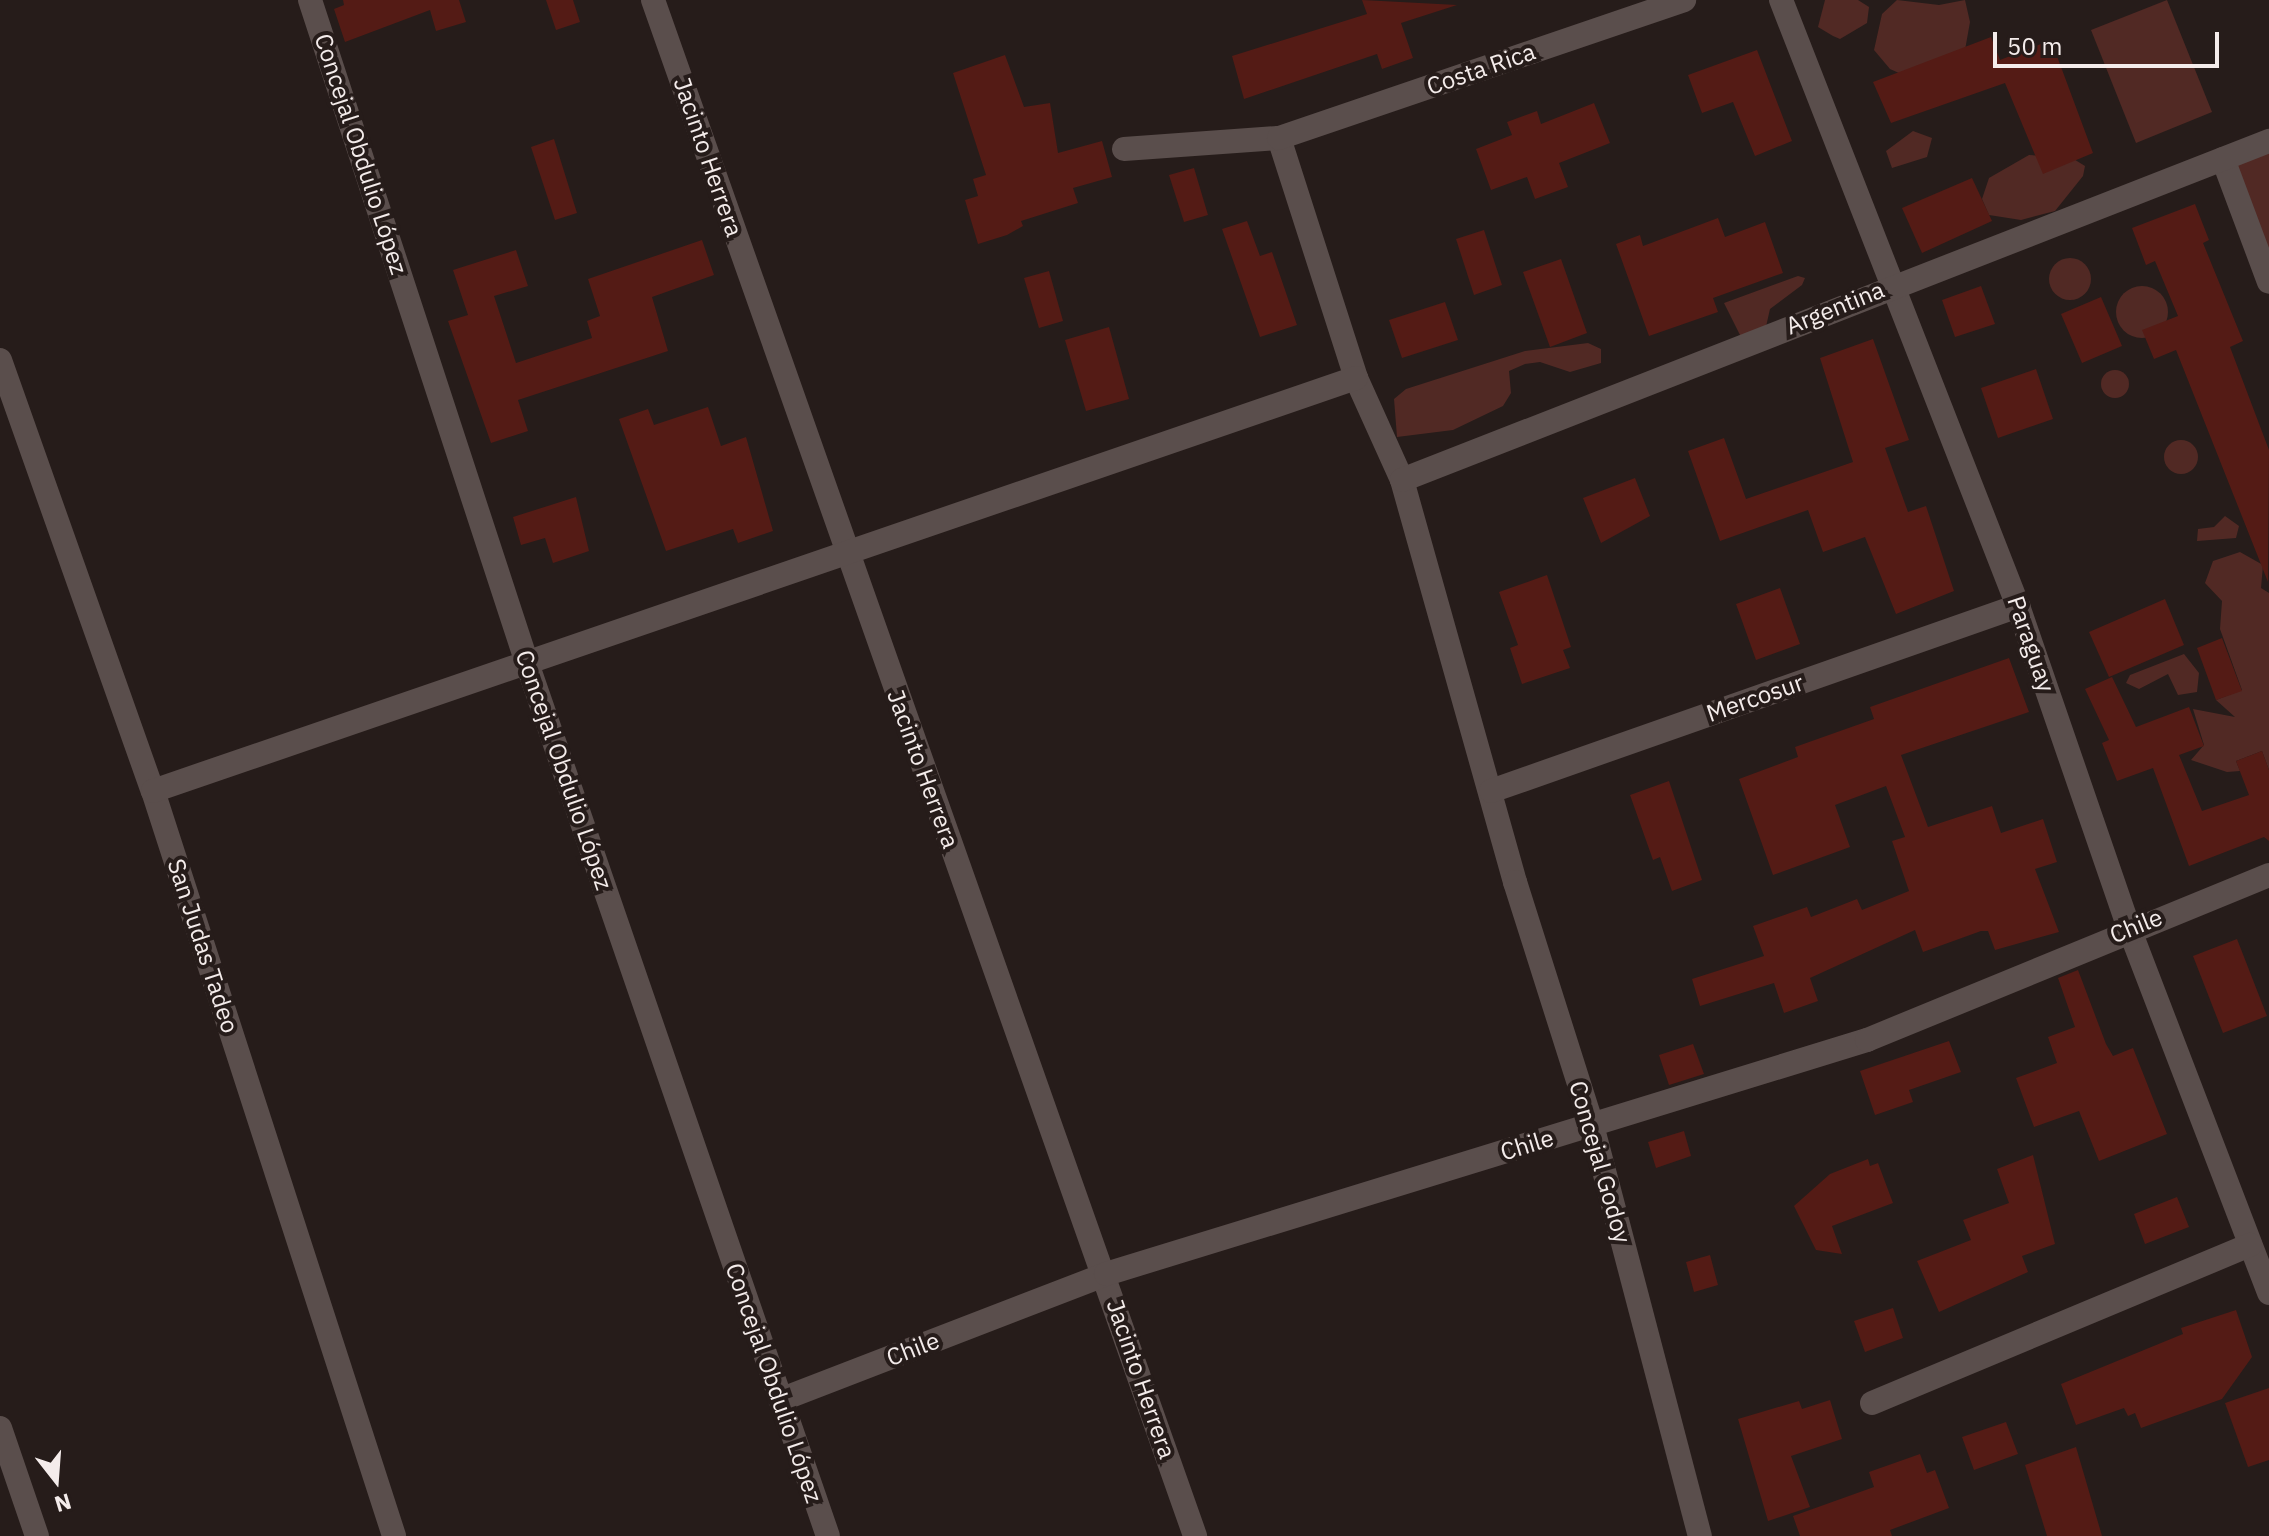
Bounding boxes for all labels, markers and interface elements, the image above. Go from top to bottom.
scale bar [1997,16,2223,66]
street label: Concejal Obdulio López [308,30,414,278]
text: 50 m [2007,30,2062,62]
street label: Costa Rica [1423,37,1539,101]
street label: Jacinto Herrera [667,74,749,240]
street label: Argentina [1781,275,1889,341]
street label: Paraguay [2001,592,2061,696]
street label: Concejal Obdulio López [509,646,619,894]
street label: Mercosur [1703,668,1807,728]
street label: Jacinto Herrera [881,686,965,852]
street label: San Judas Tadeo [161,855,245,1037]
street label: Chile [2105,902,2167,950]
street label: Concejal Godoy [1563,1078,1637,1246]
street label: Chile [1497,1123,1557,1167]
street label: Concejal Obdulio López [719,1259,829,1507]
street label: Jacinto Herrera [1100,1296,1182,1462]
street label: Chile [883,1326,943,1372]
north arrow [16,1440,96,1520]
text: N [51,1487,75,1520]

